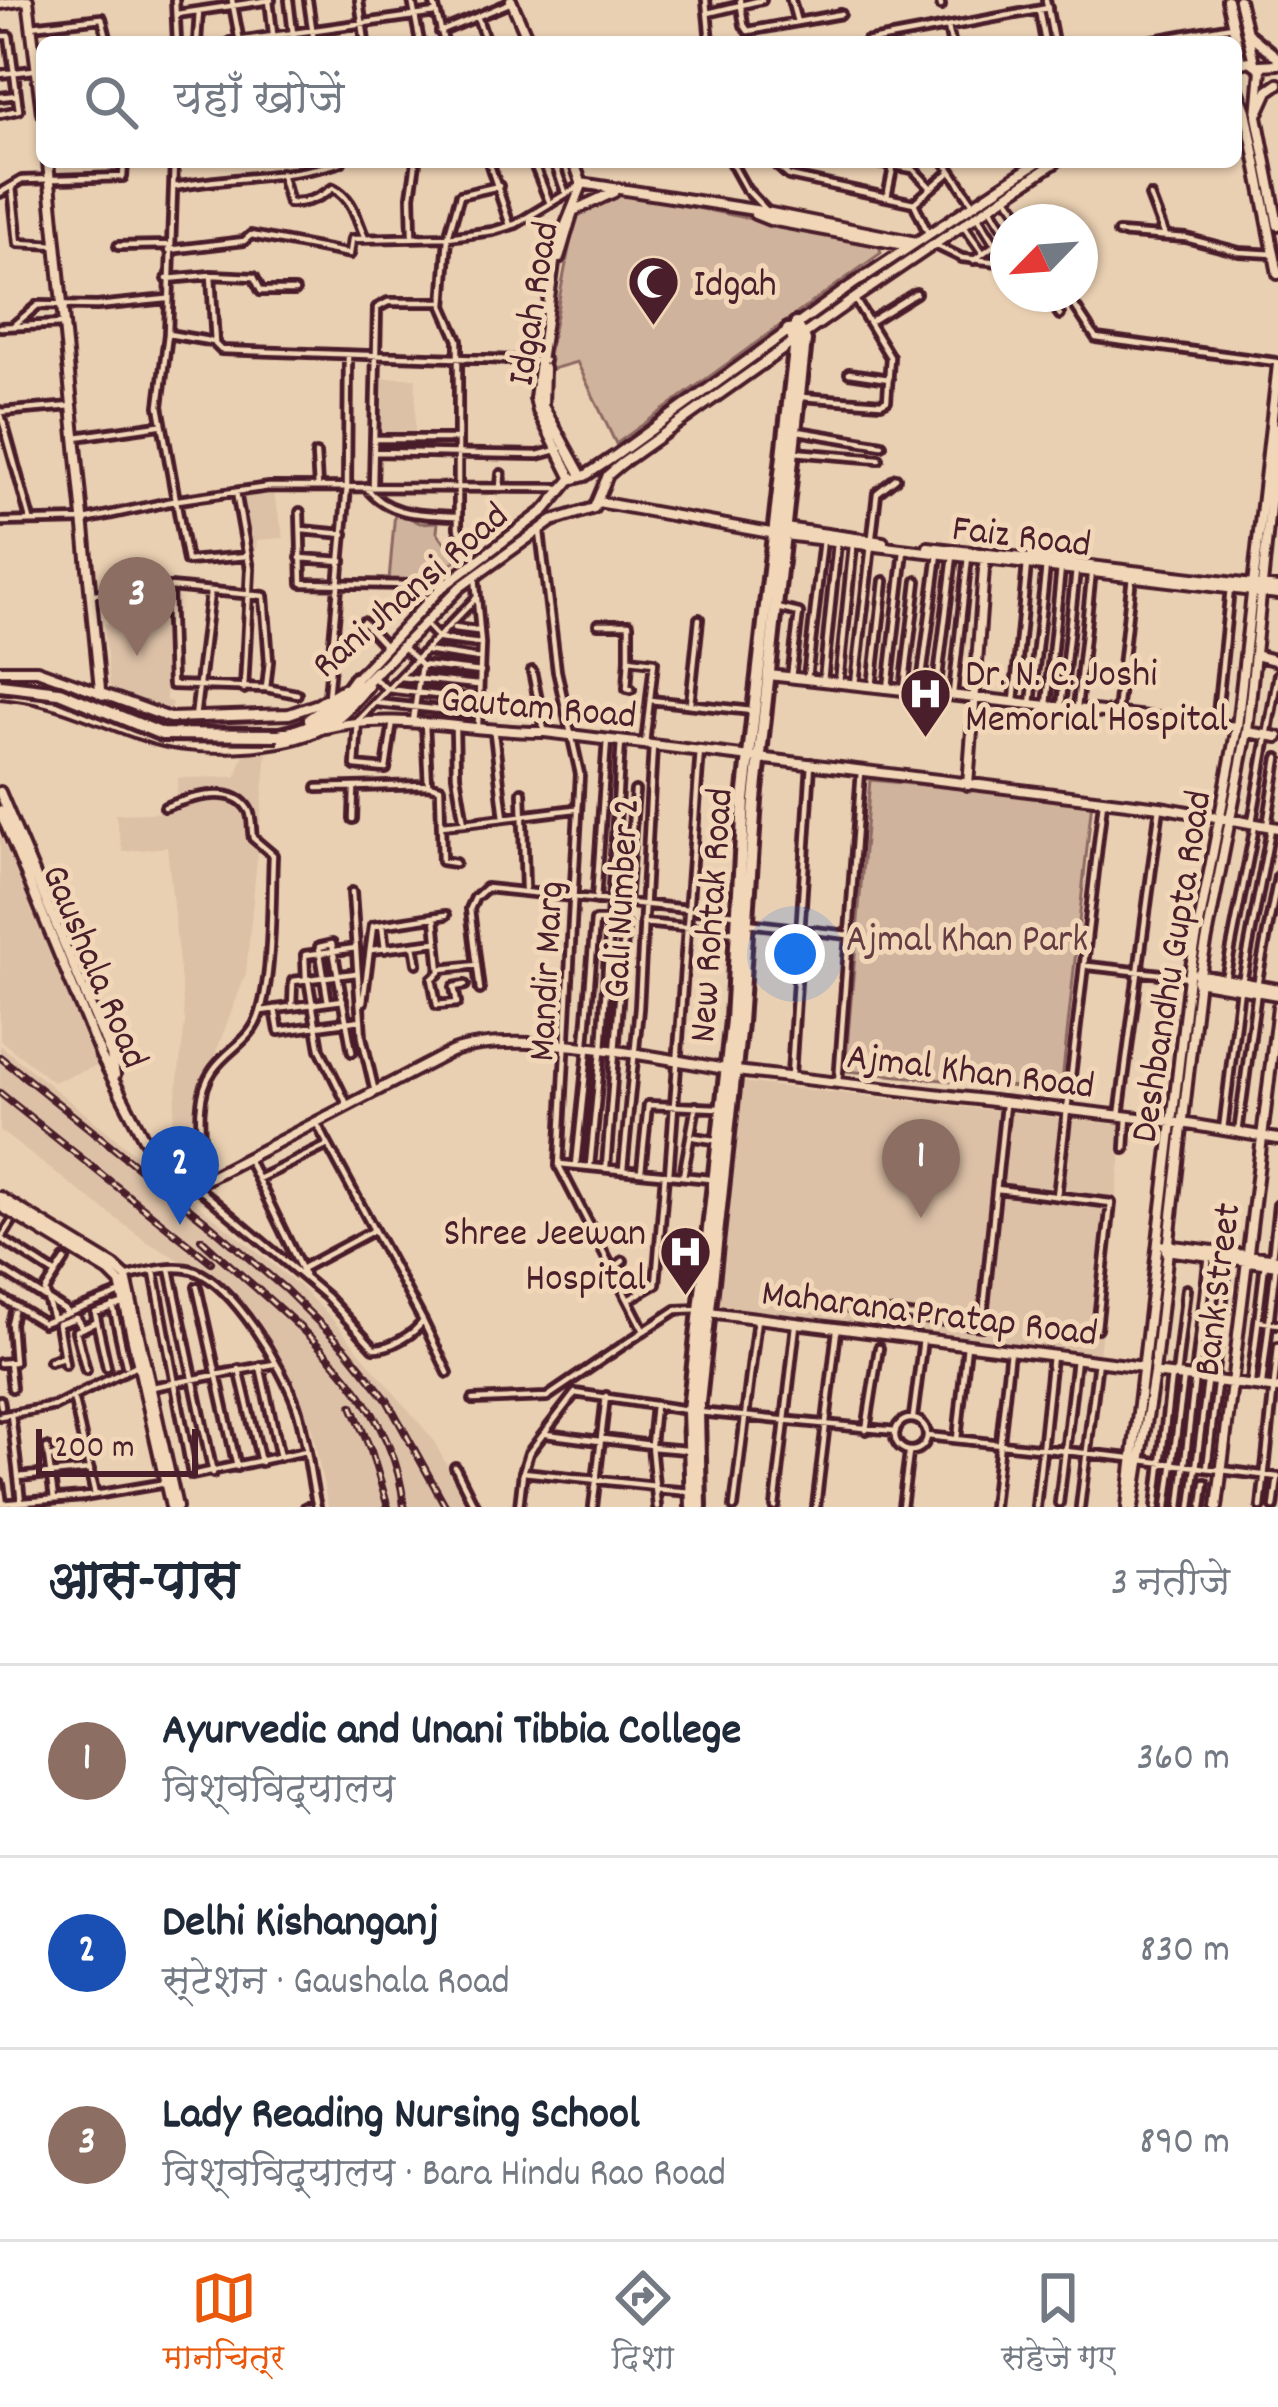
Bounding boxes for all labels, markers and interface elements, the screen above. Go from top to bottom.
search box [36,36,1242,168]
icon: search [78,69,144,135]
text: यहाँ खोजें [174,70,344,134]
north arrow [990,204,1098,312]
street label: Idgah Road [496,218,577,390]
mosque icon: Idgah [626,253,682,327]
place label: Idgah [693,260,777,315]
street label: Rani Jhansi Road [302,492,523,694]
street label: Faiz Road [949,504,1094,575]
pin: 3 [98,557,176,656]
place label: Dr. N. C. Joshi Memorial Hospital [965,650,1228,750]
hospital icon: Dr. N. C. Joshi Memorial Hospital [898,665,954,739]
street label: Gautam Road [438,675,639,746]
street label: New Rohtak Road [678,786,751,1045]
street label: Deshbandhu Gupta Road [1119,787,1229,1147]
street label: Gali Number 2 [592,797,657,1000]
street label: Gaushala Road [24,857,160,1078]
street label: Mandir Marg [517,880,582,1063]
park label: Ajmal Khan Park [846,915,1088,970]
your location [765,924,825,984]
street label: Ajmal Khan Road [843,1032,1097,1117]
pin: 1 [882,1119,960,1218]
pin: 2 [141,1126,219,1225]
street label: Bank Street [1183,1200,1258,1380]
place label: Shree Jeewan Hospital [443,1209,646,1309]
hospital icon: Shree Jeewan Hospital [657,1224,713,1298]
street label: Maharana Pratap Road [758,1269,1100,1364]
scale bar [36,1423,198,1476]
text: 200 m [54,1426,135,1473]
text: आस-पास [48,1549,239,1621]
text: 3 नतीजे [1111,1558,1230,1613]
text: Ayurvedic and Unani Tibbia College [162,1701,741,1765]
text: 1 [83,1733,91,1788]
text: 360 m [1137,1733,1230,1788]
text: विश्वविद्यालय [162,1765,395,1820]
text: Delhi Kishanganj [162,1893,439,1957]
text: 2 [78,1925,96,1980]
text: 830 m [1140,1925,1230,1980]
text: स्टेशन · Gaushala Road [162,1957,510,2012]
text: Lady Reading Nursing School [162,2085,640,2149]
text: 3 [78,2117,96,2172]
text: 890 m [1140,2117,1230,2172]
text: विश्वविद्यालय · Bara Hindu Rao Road [162,2149,726,2204]
tab: मानचित्र [163,2265,284,2384]
tab: दिशा [610,2265,676,2384]
tab: सहेजे गए [1001,2265,1115,2384]

